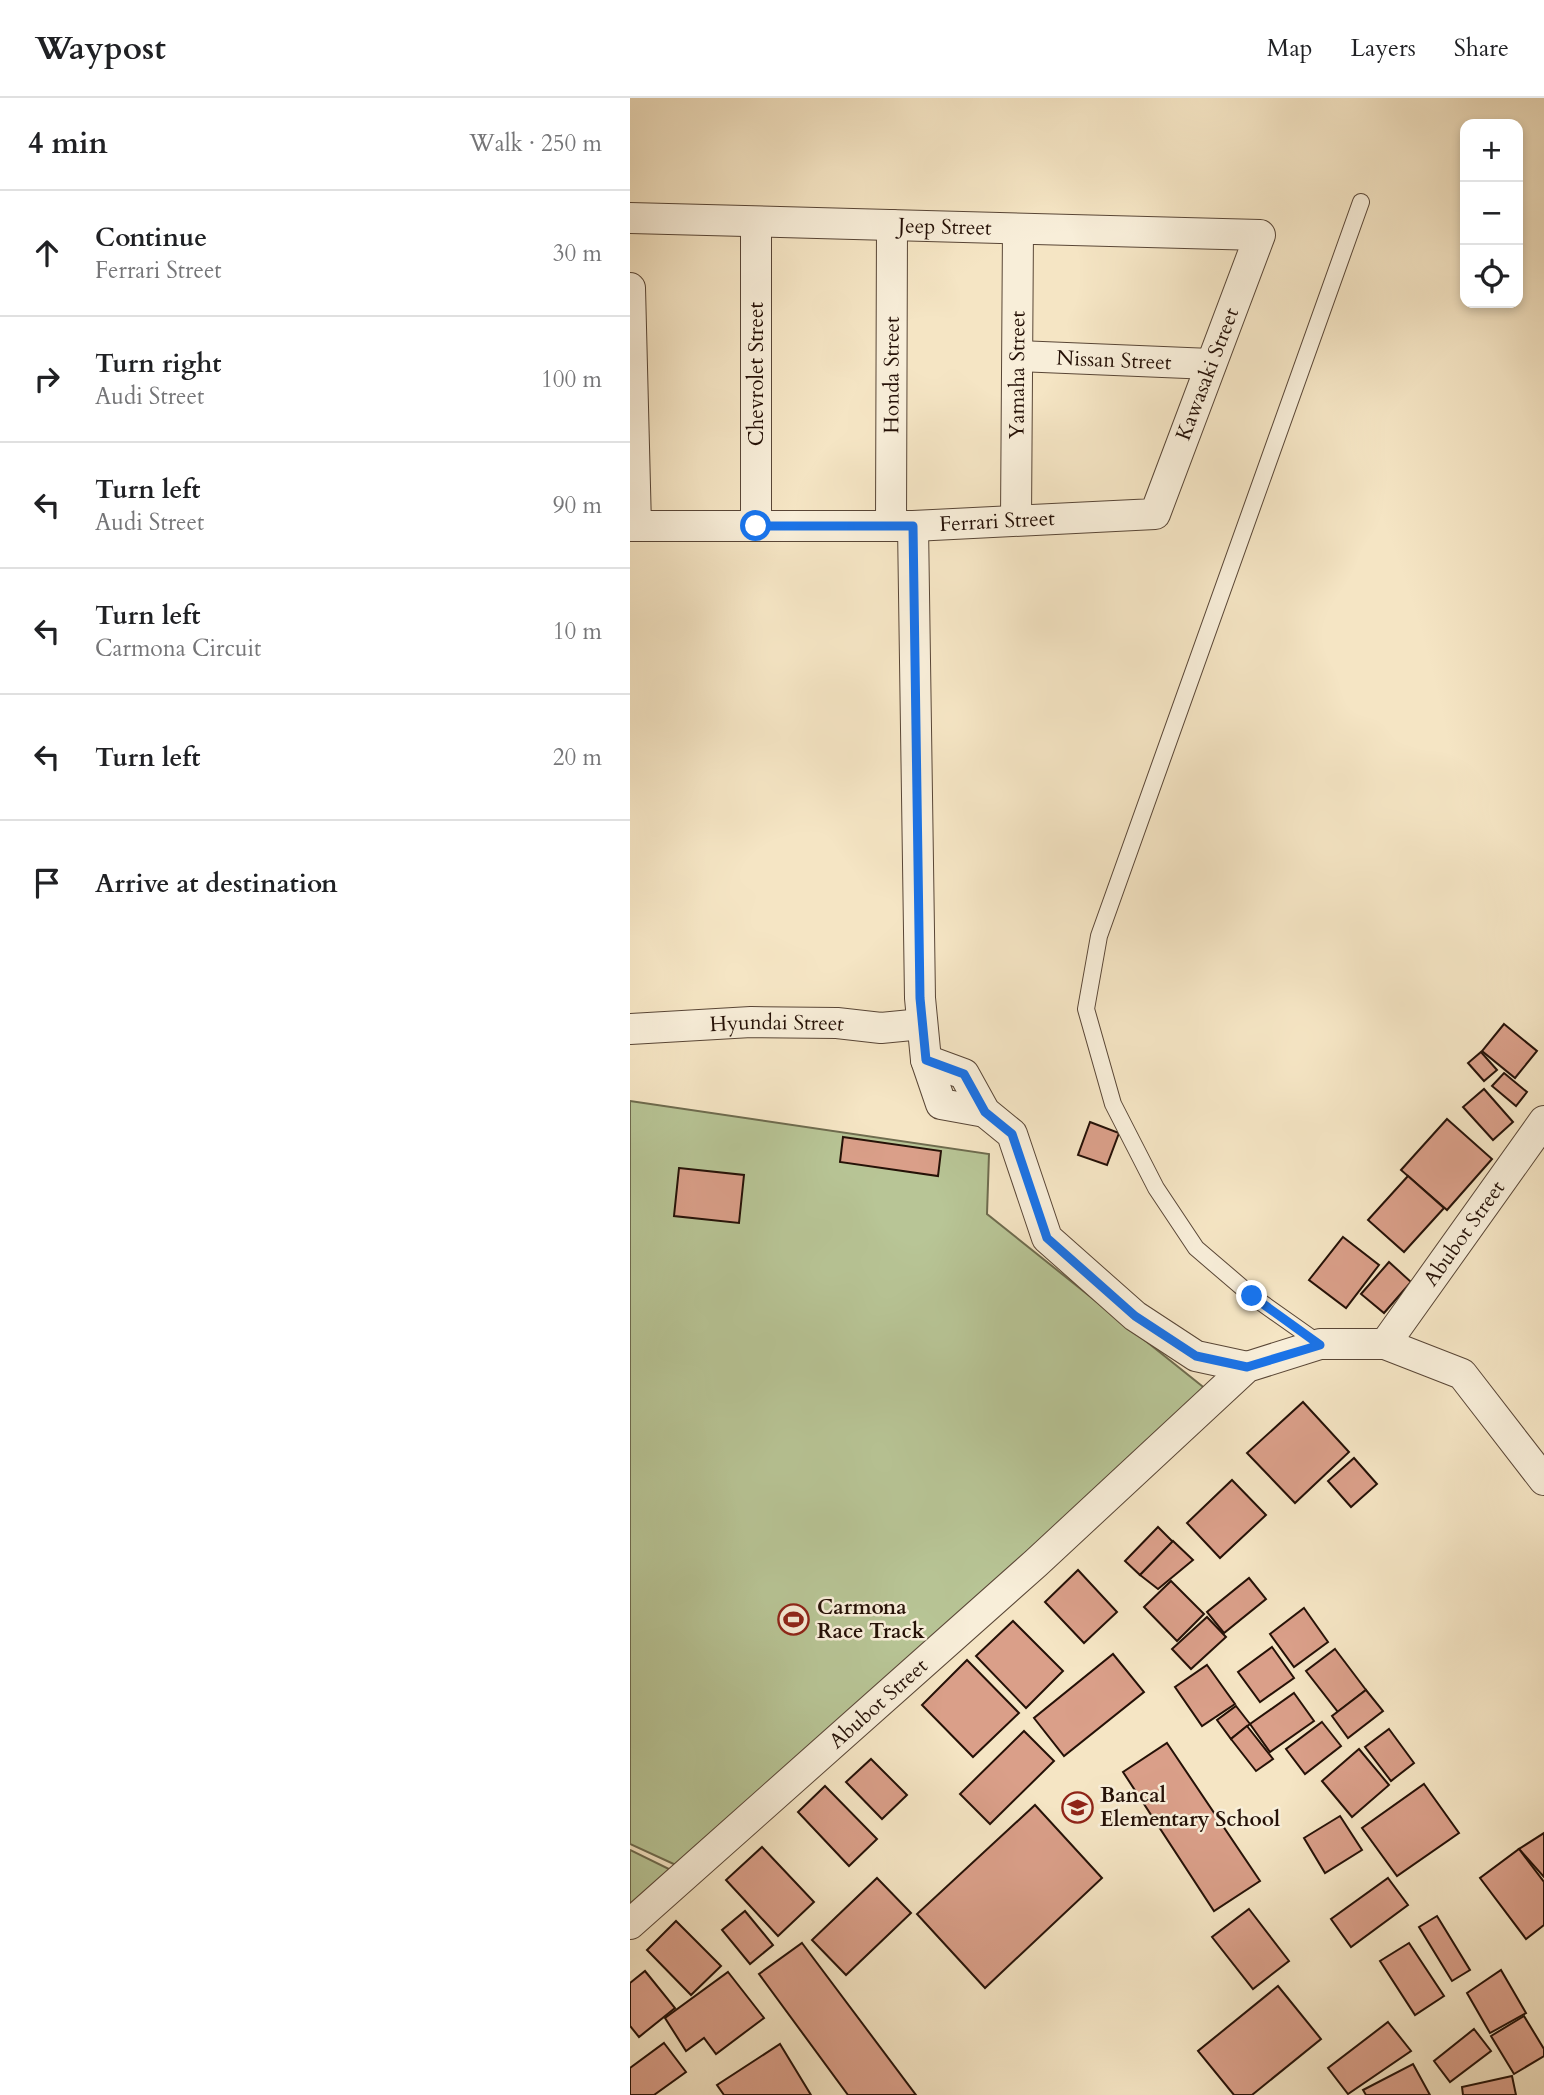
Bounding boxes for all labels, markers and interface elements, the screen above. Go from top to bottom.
text: Waypost [35,26,166,71]
text: Map [1267,32,1313,65]
text: Layers [1351,32,1416,65]
text: Share [1454,32,1509,65]
map controls [1460,119,1523,308]
button: + [1460,119,1523,182]
text: 4 min [28,123,108,164]
text: Walk · 250 m [469,128,602,159]
button: − [1460,182,1523,245]
street label: Jeep Street [895,211,992,243]
text: Continue [95,220,207,255]
icon: ahead [28,234,66,272]
text: 30 m [553,238,602,269]
button: locate [1460,245,1523,308]
text: Ferrari Street [95,255,222,286]
street label: Chevrolet Street [742,301,771,446]
street label: Kawasaki Street [1169,303,1246,445]
street label: Yamaha Street [1003,310,1032,439]
street label: Honda Street [877,316,907,434]
street label: Nissan Street [1056,344,1172,377]
text: Turn right [95,346,222,381]
icon: right [28,360,66,398]
text: 100 m [541,364,602,395]
text: Audi Street [95,381,204,412]
text: Turn left [95,472,200,507]
icon: left [28,486,66,524]
text: 90 m [553,490,602,521]
street label: Ferrari Street [939,504,1056,539]
text: Audi Street [95,507,204,538]
route start [740,510,771,541]
text: Turn left [95,598,200,633]
icon: left [28,612,66,650]
text: 10 m [553,616,602,647]
text: Carmona Circuit [95,633,261,664]
icon: left [28,738,66,776]
text: Turn left [95,740,200,775]
text: 20 m [553,742,602,773]
icon: arrive [28,864,66,902]
text: Arrive at destination [95,866,338,901]
street label: Hyundai Street [709,1008,846,1039]
street label: Abubot Street [1417,1175,1512,1292]
route end [1236,1280,1267,1311]
place label: Carmona Race Track [817,1593,925,1646]
sports icon: Carmona Race Track [777,1602,811,1636]
street label: Abubot Street [823,1652,934,1756]
place label: Bancal Elementary School [1100,1781,1280,1834]
school or university icon: Bancal Elementary School [1060,1790,1094,1824]

